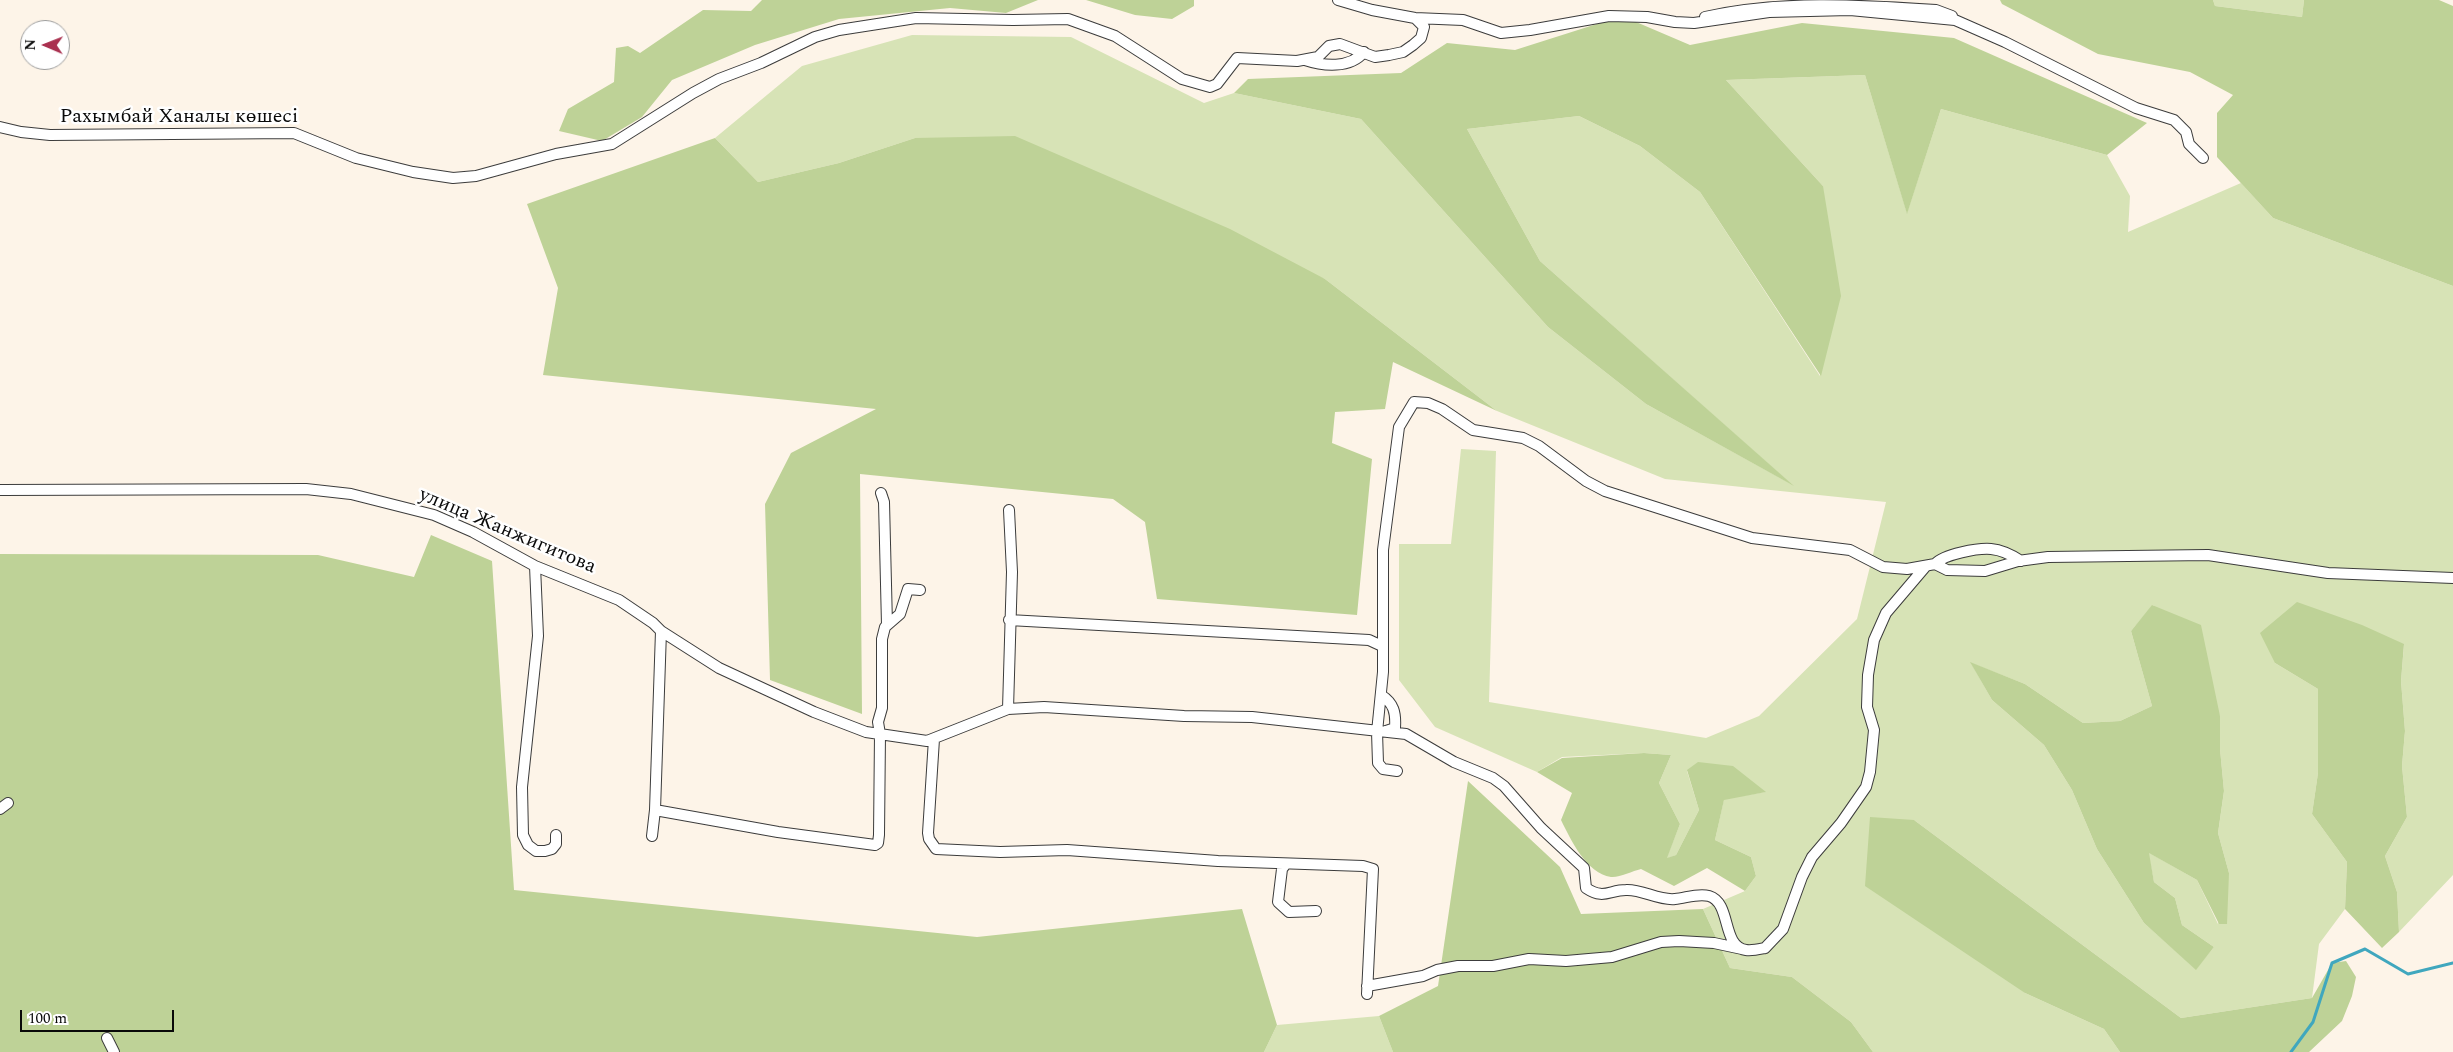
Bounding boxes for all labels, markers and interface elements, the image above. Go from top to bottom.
north arrow [20,20,70,70]
text: N [20,39,41,51]
street label: Рахымбай Ханалы көшесі [60,106,298,130]
street label: улица Жанжигитова [415,484,599,580]
scale bar [22,1000,176,1032]
text: 100 m [28,1007,67,1030]

